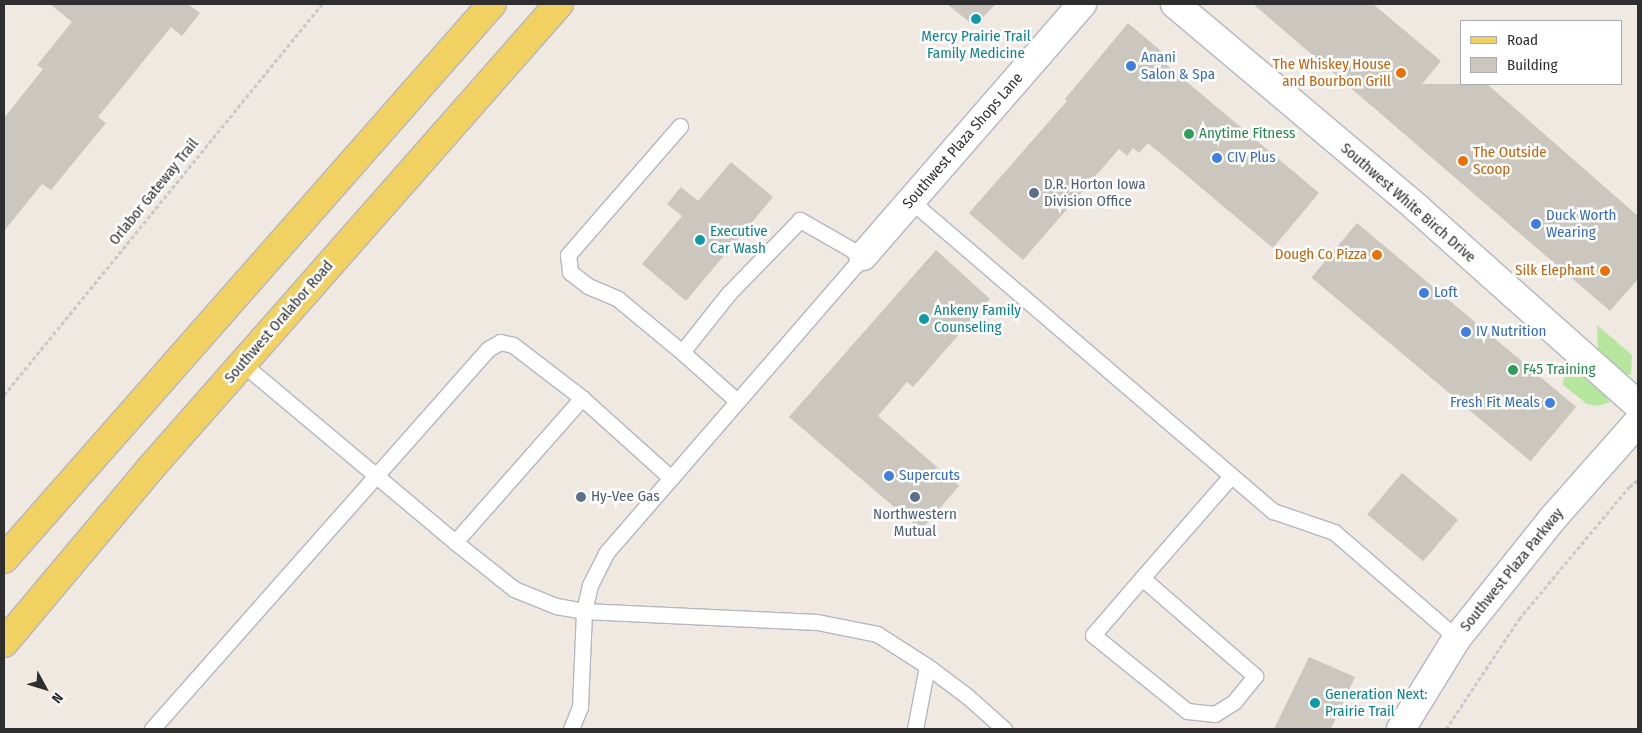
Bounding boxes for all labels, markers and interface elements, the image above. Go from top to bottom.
marker: Mercy Prairie Trail Family Medicine [970,13,982,25]
legend [1460,20,1622,85]
place label: Mercy Prairie Trail Family Medicine [921,27,1031,62]
text: Road [1507,31,1538,49]
place label: Anani Salon & Spa [1141,48,1215,83]
place label: The Whiskey House and Bourbon Grill [1273,55,1391,90]
text: Building [1507,56,1558,74]
marker: Anani Salon & Spa [1125,60,1137,72]
marker: The Whiskey House and Bourbon Grill [1395,67,1407,79]
street label: Southwest Plaza Shops Lane [899,69,1027,213]
place label: Anytime Fitness [1199,125,1295,143]
marker: Anytime Fitness [1183,128,1195,140]
street label: Orlabor Gateway Trail [106,135,202,249]
street label: Southwest White Birch Drive [1337,139,1479,267]
place label: The Outside Scoop [1473,143,1547,178]
place label: CIV Plus [1227,149,1276,167]
marker: CIV Plus [1211,152,1223,164]
marker: The Outside Scoop [1457,155,1469,167]
place label: D.R. Horton Iowa Division Office [1044,175,1145,210]
marker: D.R. Horton Iowa Division Office [1028,187,1040,199]
place label: Duck Worth Wearing [1546,206,1617,241]
marker: Duck Worth Wearing [1530,218,1542,230]
place label: Executive Car Wash [710,222,768,257]
marker: Executive Car Wash [694,234,706,246]
place label: Dough Co Pizza [1275,246,1367,264]
marker: Dough Co Pizza [1371,249,1383,261]
street label: Southwest Oralabor Road [221,257,337,387]
place label: Silk Elephant [1515,262,1595,280]
marker: Silk Elephant [1599,265,1611,277]
place label: Loft [1434,284,1458,302]
marker: Loft [1418,287,1430,299]
place label: Ankeny Family Counseling [934,301,1021,336]
marker: Ankeny Family Counseling [918,313,930,325]
place label: IV Nutrition [1476,323,1546,341]
marker: IV Nutrition [1460,326,1472,338]
place label: F45 Training [1523,361,1596,379]
marker: F45 Training [1507,364,1519,376]
place label: Fresh Fit Meals [1450,394,1540,412]
marker: Fresh Fit Meals [1544,397,1556,409]
place label: Supercuts [899,467,960,485]
marker: Supercuts [883,470,895,482]
place label: Hy-Vee Gas [591,488,660,506]
marker: Hy-Vee Gas [575,491,587,503]
marker: Northwestern Mutual [909,491,921,503]
place label: Northwestern Mutual [873,505,957,540]
street label: Southwest Plaza Parkway [1457,505,1567,635]
north arrow [20,663,70,713]
place label: Generation Next: Prairie Trail [1325,685,1428,720]
text: N [48,689,66,706]
marker: Generation Next: Prairie Trail [1309,697,1321,709]

